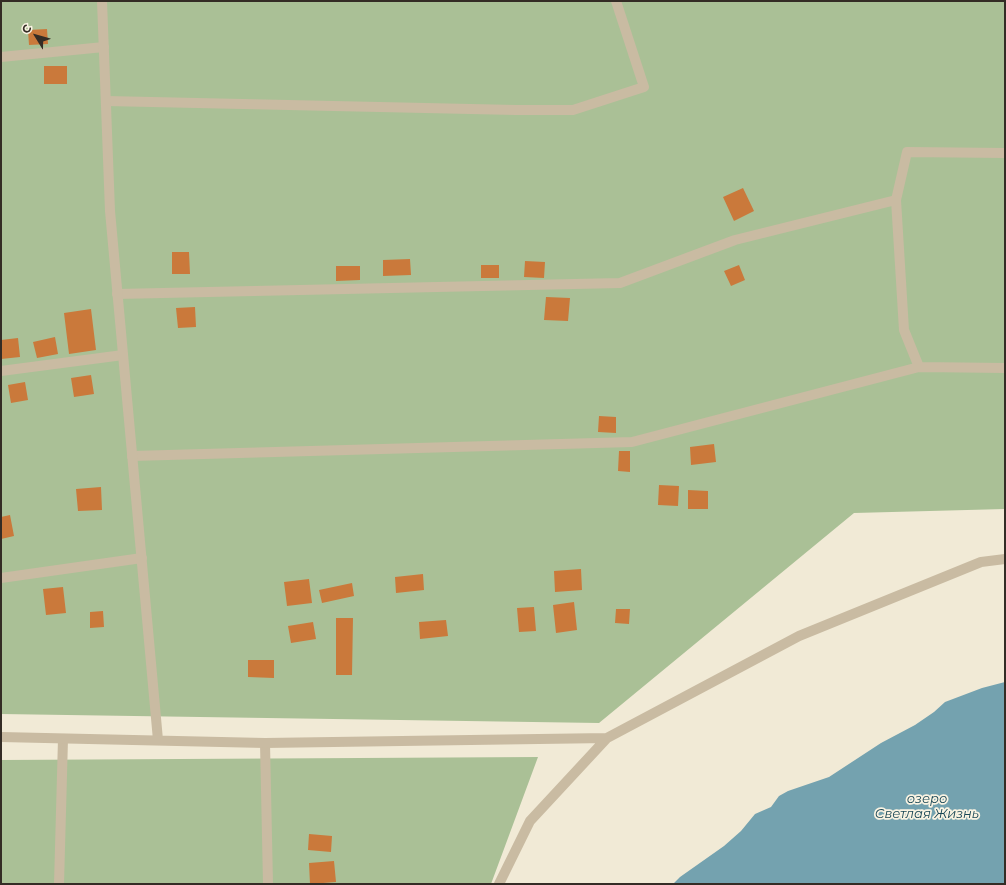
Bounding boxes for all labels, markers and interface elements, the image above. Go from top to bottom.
north arrow [16,16,56,56]
text: С [18,21,34,36]
water label: озеро Светлая Жизнь [875,791,979,822]

